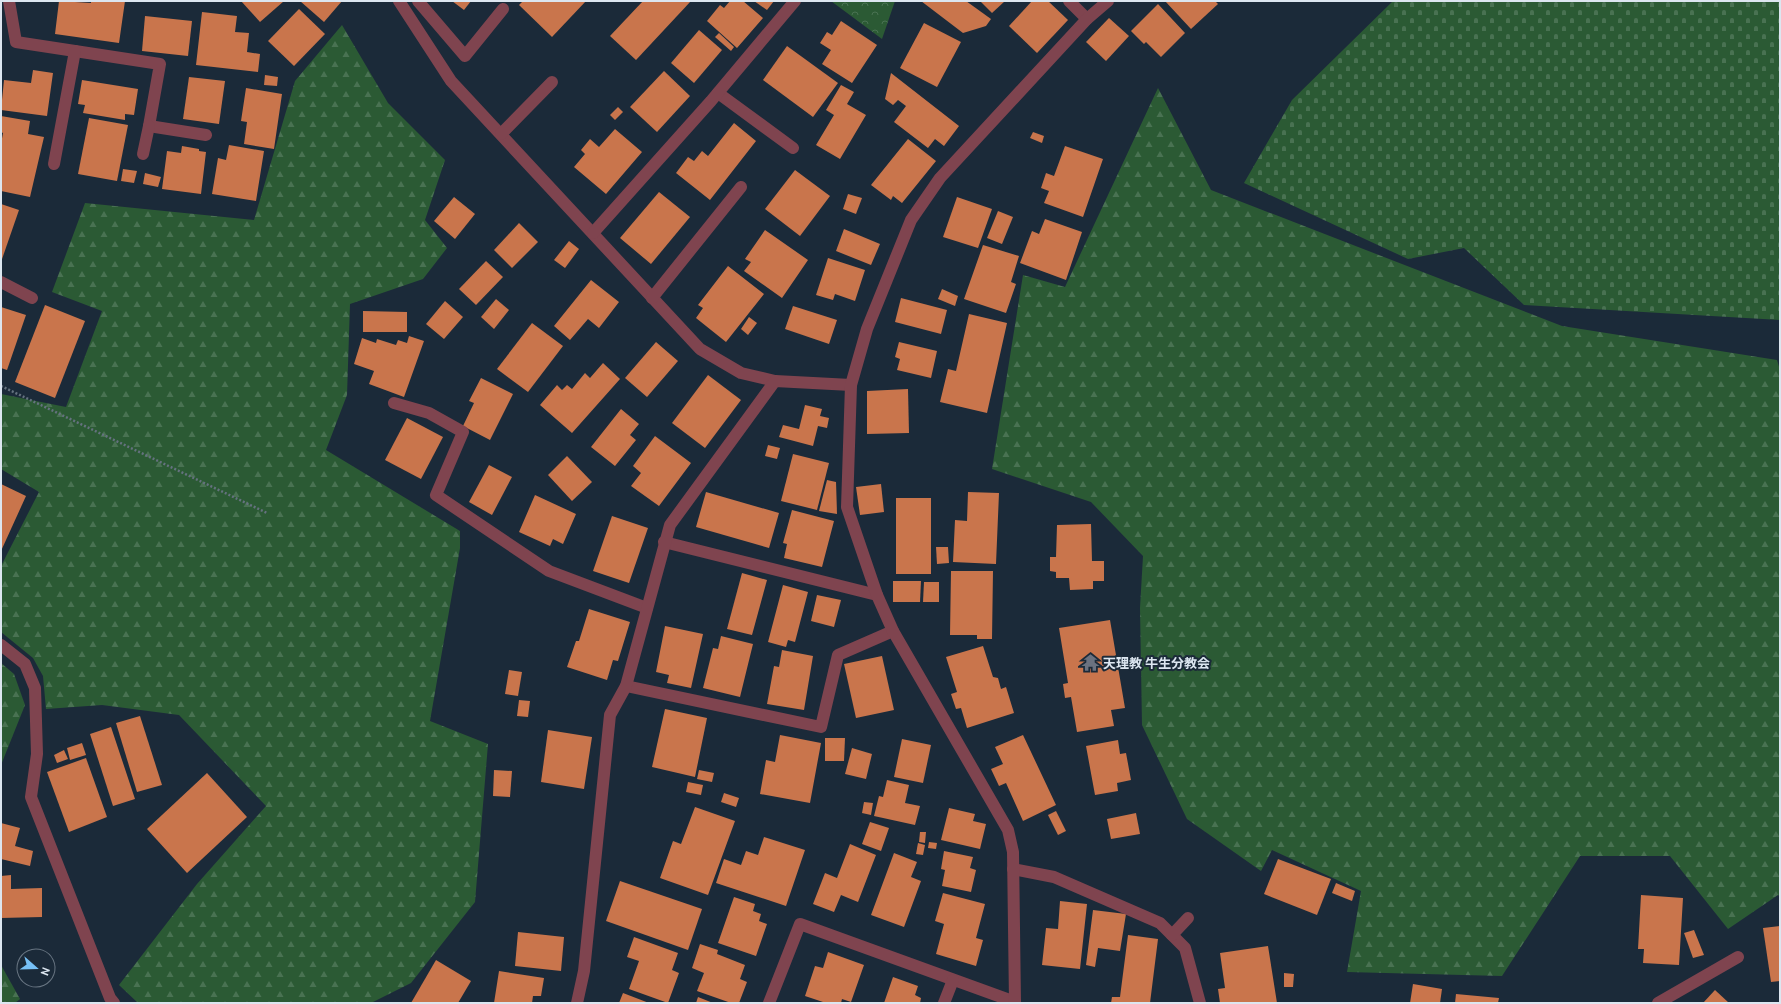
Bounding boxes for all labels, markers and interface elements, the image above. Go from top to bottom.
temple icon: 天理教 牛生分教会 [1080,653,1100,673]
place label: 天理教 牛生分教会 [1103,655,1210,671]
north arrow [16,948,56,988]
text: N [37,965,53,977]

